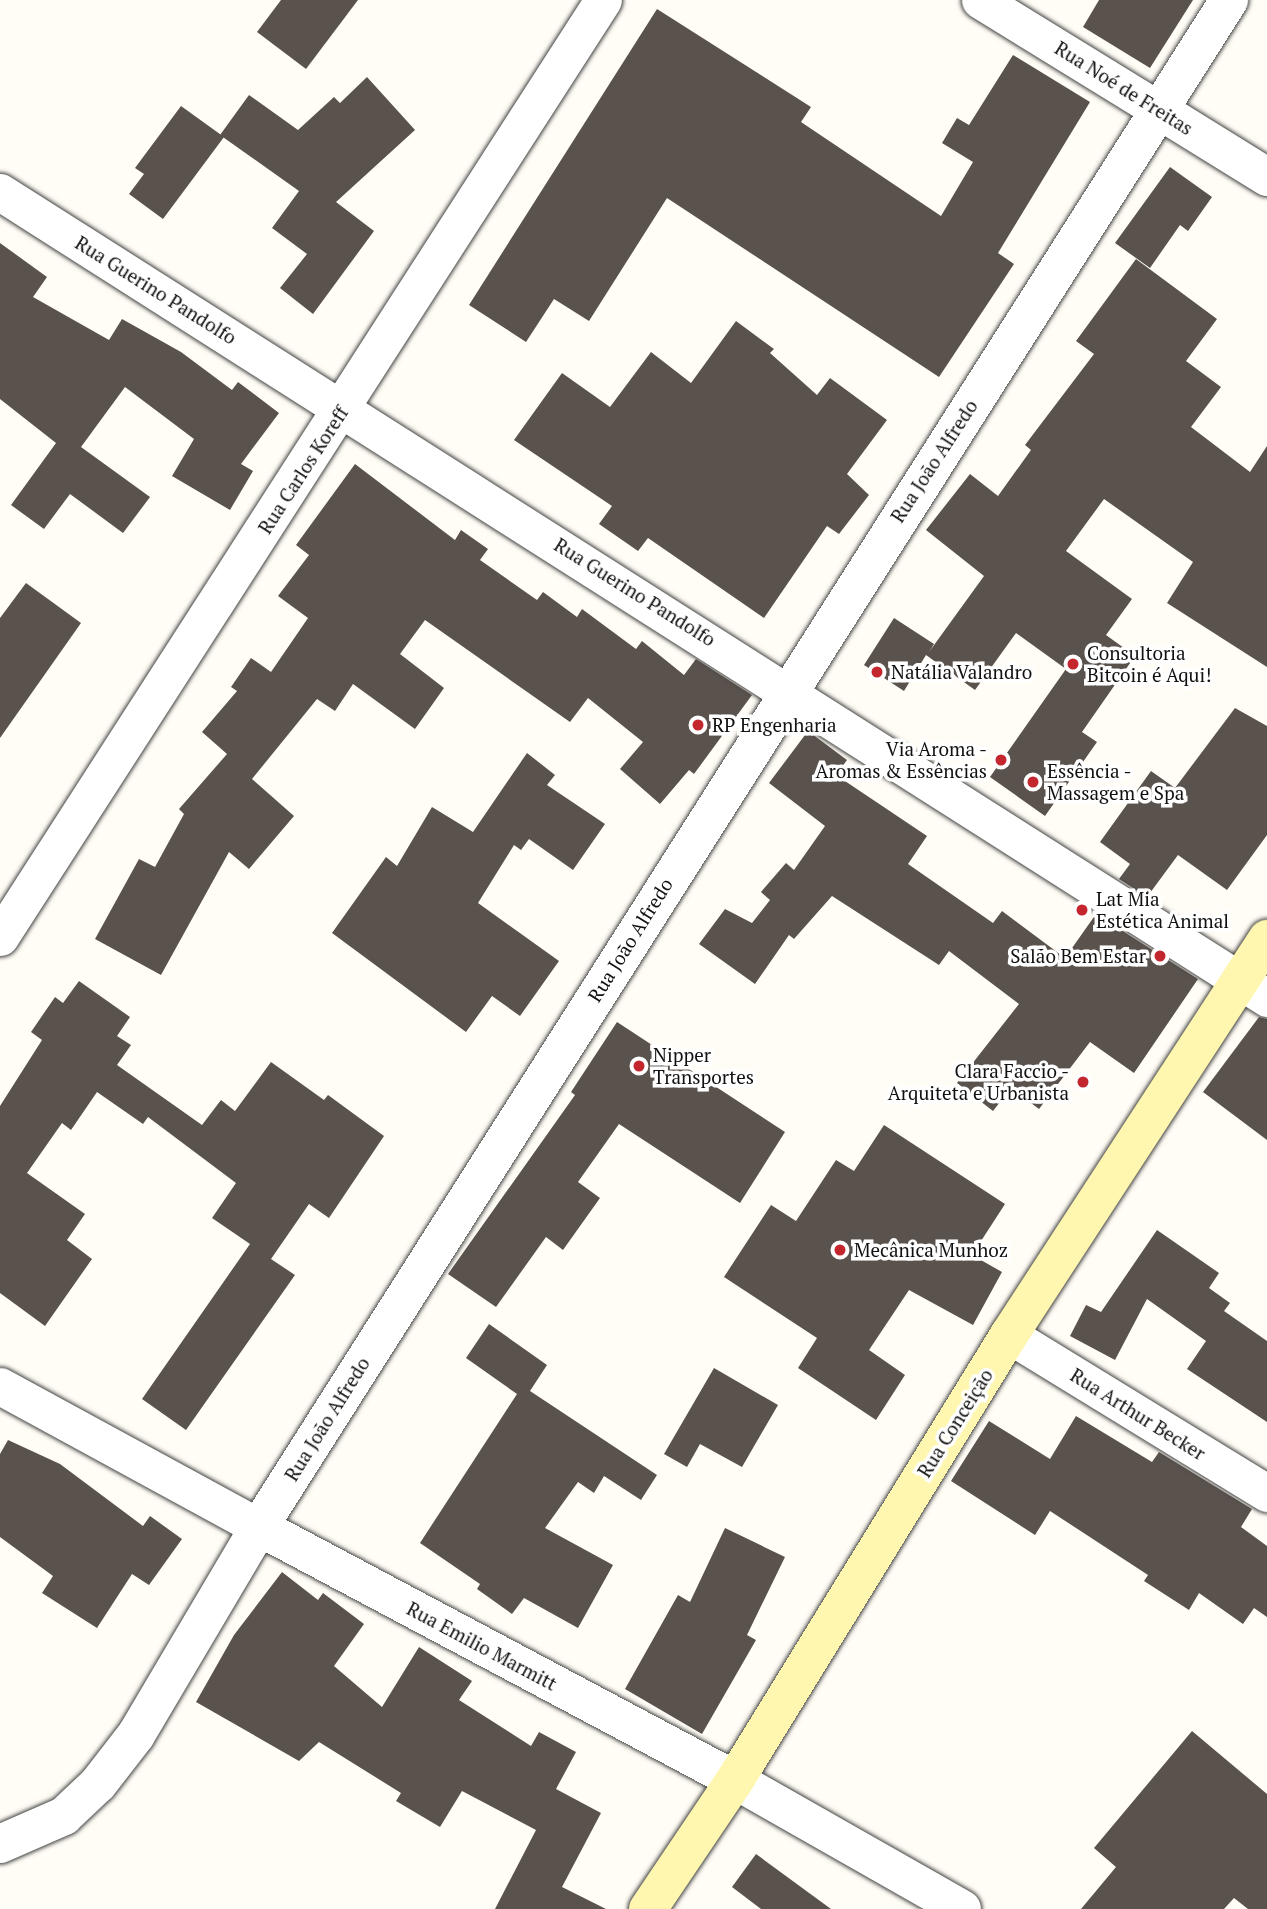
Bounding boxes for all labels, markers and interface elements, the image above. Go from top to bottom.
street label: Rua Noé de Freitas [1051,36,1197,140]
street label: Rua Guerino Pandolfo [71,231,241,349]
street label: Rua João Alfredo [886,395,982,527]
street label: Rua Carlos Koreff [253,402,353,538]
street label: Rua Guerino Pandolfo [550,533,720,651]
place label: Consultoria Bitcoin é Aqui! [1087,642,1212,686]
marker: Consultoria Bitcoin é Aqui! [1065,656,1081,672]
place label: Natália Valandro [891,661,1033,683]
marker: Natália Valandro [869,664,885,680]
place label: RP Engenharia [712,714,837,736]
marker: RP Engenharia [690,717,706,733]
place label: Via Aroma - Aromas & Essências [816,738,987,782]
marker: Via Aroma - Aromas & Essências [993,752,1009,768]
place label: Essência - Massagem e Spa [1047,760,1184,804]
marker: Essência - Massagem e Spa [1025,774,1041,790]
street label: Rua João Alfredo [583,874,677,1006]
place label: Lat Mia Estética Animal [1096,888,1229,932]
marker: Lat Mia Estética Animal [1074,902,1090,918]
place label: Salão Bem Estar [1010,945,1146,967]
marker: Salão Bem Estar [1152,948,1168,964]
place label: Nipper Transportes [653,1044,754,1088]
marker: Nipper Transportes [631,1058,647,1074]
place label: Clara Faccio - Arquiteta e Urbanista [888,1060,1069,1104]
marker: Clara Faccio - Arquiteta e Urbanista [1075,1074,1091,1090]
place label: Mecânica Munhoz [854,1239,1008,1261]
marker: Mecânica Munhoz [832,1242,848,1258]
street label: Rua João Alfredo [280,1353,374,1485]
street label: Rua Arthur Becker [1066,1363,1210,1465]
street label: Rua Conceição [913,1365,997,1481]
street label: Rua Emilio Marmitt [403,1597,561,1695]

